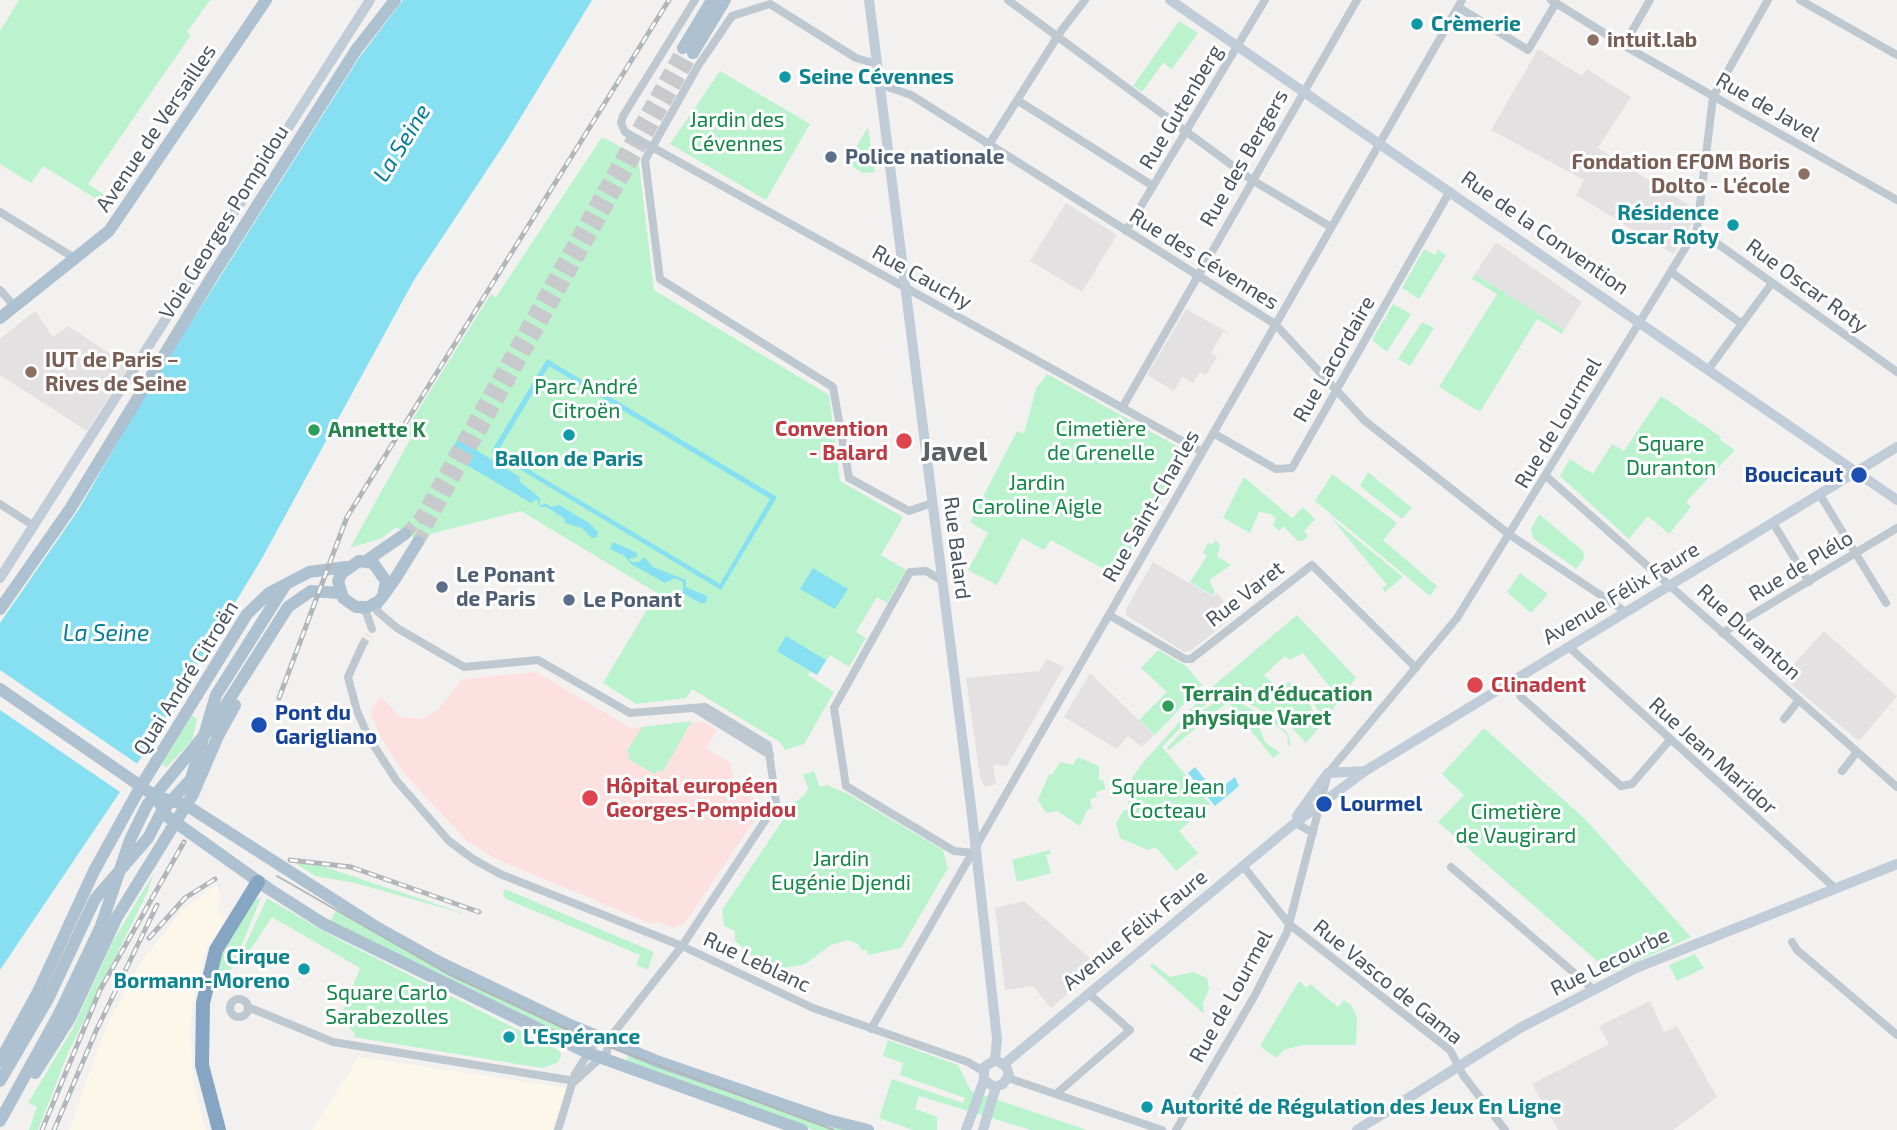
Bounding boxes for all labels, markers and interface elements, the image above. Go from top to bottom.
place label: Crèmerie [1431,11,1521,37]
marker: Crèmerie [1409,16,1425,32]
place label: intuit.lab [1607,27,1697,53]
marker: intuit.lab [1585,32,1601,48]
street label: Avenue de Versailles [91,39,221,217]
street label: Rue Gutenberg [1134,40,1228,174]
place label: Seine Cévennes [799,64,954,90]
street label: Rue de Javel [1711,67,1825,147]
marker: Seine Cévennes [777,69,793,85]
street label: Rue des Bergers [1195,85,1293,231]
water label: La Seine [367,99,437,187]
park label: Jardin des Cévennes [690,107,784,157]
street label: Voie Georges Pompidou [154,120,294,324]
place label: Police nationale [845,144,1005,170]
marker: Police nationale [823,149,839,165]
place label: Fondation EFOM Boris Dolto - L'école [1571,149,1790,199]
street label: Rue de la Convention [1456,166,1634,300]
marker: Fondation EFOM Boris Dolto - L'école [1796,166,1812,182]
place label: Résidence Oscar Roty [1611,200,1719,250]
street label: Rue des Cévennes [1125,203,1283,315]
marker: Résidence Oscar Roty [1725,217,1741,233]
street label: Rue Oscar Roty [1741,233,1873,339]
street label: Rue Cauchy [868,239,976,315]
street label: Rue Lacordaire [1288,291,1380,427]
place label: IUT de Paris – Rives de Seine [45,347,187,397]
street label: Rue de Lourmel [1509,353,1607,493]
marker: IUT de Paris – Rives de Seine [23,364,39,380]
park label: Parc André Citroën [534,374,638,424]
place label: Convention - Balard [775,416,888,466]
park label: Cimetière de Grenelle [1047,416,1155,466]
place label: Annette K [328,417,426,443]
marker: Annette K [306,422,322,438]
street label: Rue Saint-Charles [1097,426,1205,586]
marker: Ballon de Paris [561,427,577,443]
marker: Convention - Balard [894,431,914,451]
park label: Square Duranton [1626,431,1716,481]
district label: Javel [921,435,987,469]
place label: Ballon de Paris [495,446,643,472]
place label: Boucicaut [1745,462,1843,488]
marker: Boucicaut [1849,465,1869,485]
park label: Jardin Caroline Aigle [972,470,1102,520]
street label: Rue Balard [938,495,976,601]
street label: Rue de Plélo [1744,525,1858,607]
street label: Avenue Félix Faure [1538,536,1704,650]
street label: Rue Varet [1201,556,1289,632]
place label: Le Ponant de Paris [456,562,555,612]
marker: Le Ponant de Paris [434,579,450,595]
street label: Rue Duranton [1692,579,1806,685]
place label: Le Ponant [583,587,682,613]
marker: Le Ponant [561,592,577,608]
street label: Quai André Citroën [128,596,244,760]
water label: La Seine [63,619,149,647]
place label: Clinadent [1491,672,1586,698]
marker: Clinadent [1465,675,1485,695]
place label: Terrain d'éducation physique Varet [1182,681,1373,731]
street label: Rue Jean Maridor [1644,692,1782,820]
marker: Terrain d'éducation physique Varet [1160,698,1176,714]
place label: Pont du Garigliano [275,700,377,750]
marker: Pont du Garigliano [249,715,269,735]
place label: Hôpital européen Georges-Pompidou [606,773,796,823]
park label: Square Jean Cocteau [1111,774,1225,824]
marker: Hôpital européen Georges-Pompidou [580,788,600,808]
place label: Lourmel [1340,791,1422,817]
marker: Lourmel [1314,794,1334,814]
park label: Cimetière de Vaugirard [1456,799,1576,849]
park label: Jardin Eugénie Djendi [771,846,911,896]
street label: Avenue Félix Faure [1058,864,1212,996]
street label: Rue Vasco de Gama [1308,914,1468,1050]
street label: Rue Lecourbe [1547,922,1673,1002]
street label: Rue de Lourmel [1184,925,1278,1067]
street label: Rue Leblanc [699,926,815,998]
place label: Cirque Bormann-Moreno [114,944,290,994]
marker: Cirque Bormann-Moreno [296,961,312,977]
park label: Square Carlo Sarabezolles [325,980,449,1030]
place label: L'Espérance [523,1024,640,1050]
marker: L'Espérance [501,1029,517,1045]
place label: Autorité de Régulation des Jeux En Ligne [1161,1094,1561,1120]
marker: Autorité de Régulation des Jeux En Ligne [1139,1099,1155,1115]

